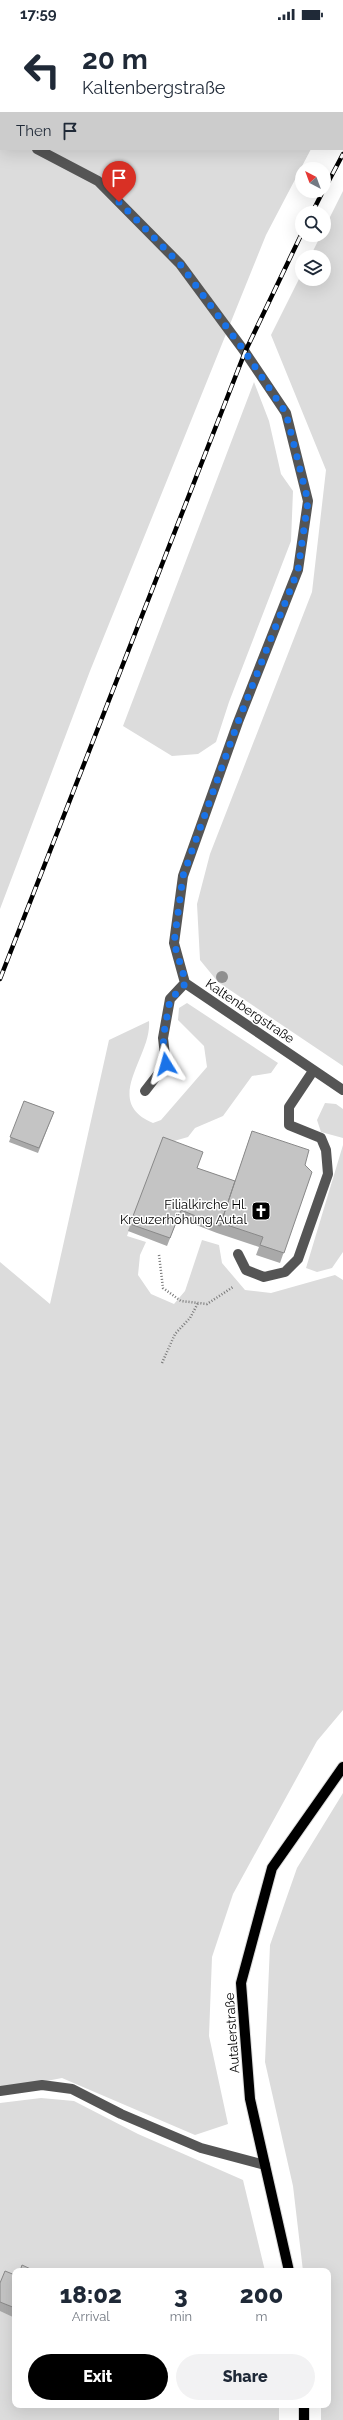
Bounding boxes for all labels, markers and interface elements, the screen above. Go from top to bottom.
text: 17:59 [20,5,57,23]
text: 20 m [82,43,148,76]
icon: left [16,44,68,96]
text: Kaltenbergstraße [82,77,225,98]
icon: arrive [59,120,81,142]
text: Then [16,122,51,140]
pin [102,161,136,202]
north arrow [295,162,331,198]
map controls [295,162,331,286]
icon: arrive [108,167,130,189]
button: search [295,206,331,242]
button: layers [295,250,331,286]
street label: Kaltenbergstraße [203,976,297,1046]
position arrow [145,1043,187,1085]
place label: Filialkirche Hl. Kreuzerhöhung Autal [120,1197,247,1227]
church icon: Filialkirche Hl. Kreuzerhöhung Autal [250,1200,272,1222]
street label: Autalerstraße [222,1992,242,2074]
text: 18:02 [60,2280,122,2309]
text: 3 [174,2280,188,2309]
text: 200 [240,2280,283,2309]
text: Arrival [72,2309,110,2324]
text: min [170,2309,192,2324]
text: m [256,2309,267,2324]
button: Exit [28,2354,168,2400]
button: Share [176,2354,315,2400]

